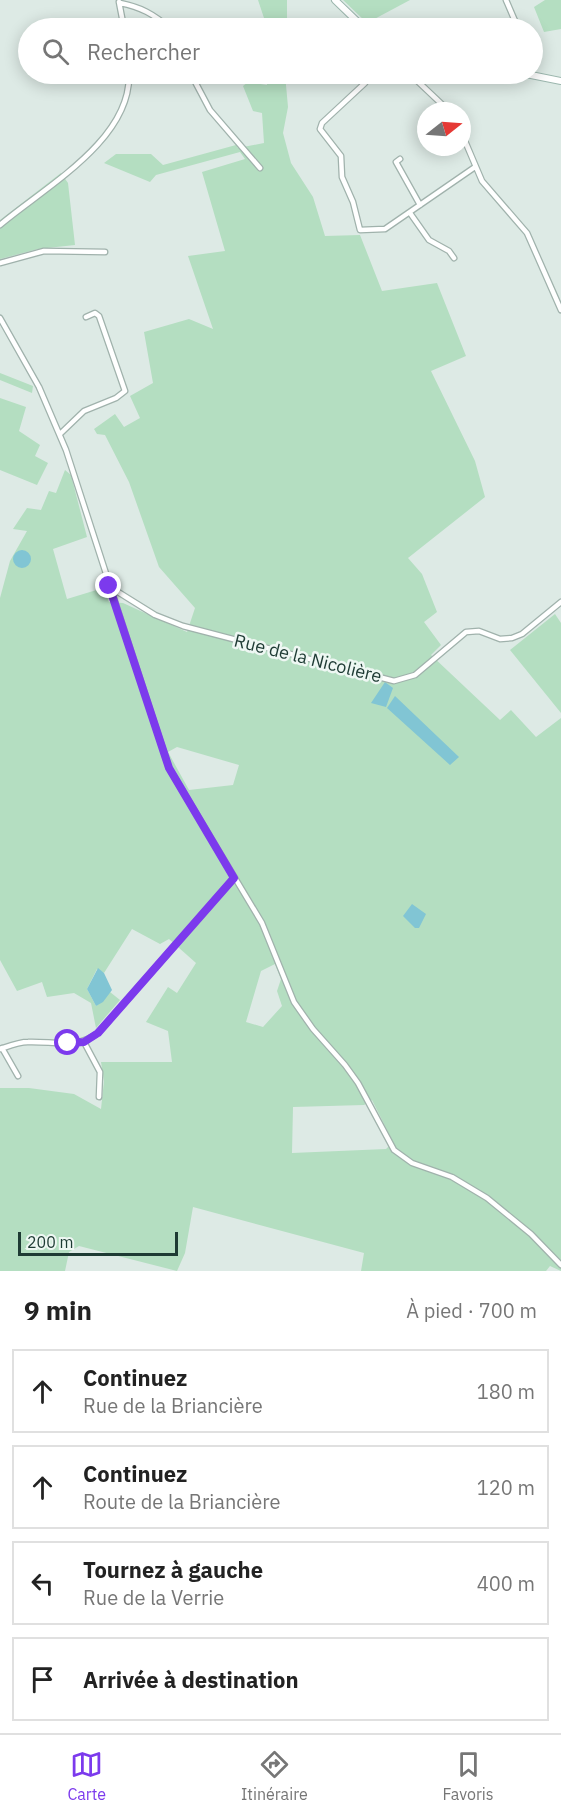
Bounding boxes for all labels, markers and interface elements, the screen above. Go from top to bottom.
search box [18,18,543,84]
icon: search [39,35,72,68]
text: Rechercher [87,37,200,66]
north arrow [417,102,471,156]
route end [95,572,121,598]
street label: Rue de la Nicolière [232,629,384,687]
route start [54,1029,80,1055]
scale bar [18,1229,178,1256]
text: 200 m [27,1232,74,1252]
text: 9 min [24,1293,92,1327]
text: À pied · 700 m [406,1297,537,1324]
text: Continuez [83,1363,187,1392]
icon: ahead [26,1375,59,1408]
text: 180 m [477,1378,535,1405]
text: Rue de la Briancière [83,1392,263,1419]
text: Continuez [83,1459,187,1488]
icon: ahead [26,1471,59,1504]
text: 120 m [477,1474,535,1501]
text: Route de la Briancière [83,1488,281,1515]
text: Tournez à gauche [83,1555,263,1584]
icon: left [26,1567,59,1600]
text: 400 m [477,1570,535,1597]
text: Rue de la Verrie [83,1584,224,1611]
icon: arrive [26,1663,59,1696]
text: Arrivée à destination [83,1665,299,1694]
tab: Carte [67,1748,106,1804]
tab: Itinéraire [241,1748,308,1804]
tab: Favoris [443,1748,494,1804]

